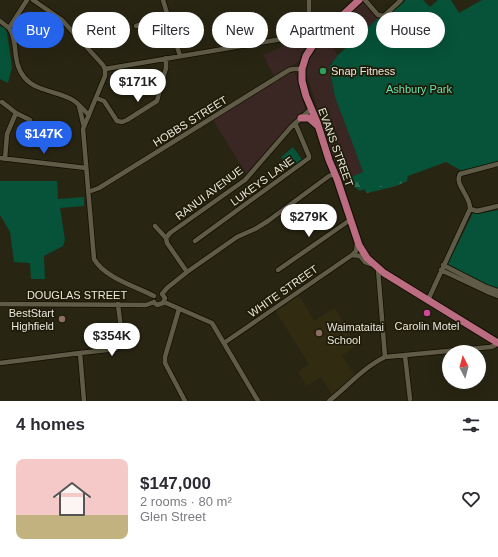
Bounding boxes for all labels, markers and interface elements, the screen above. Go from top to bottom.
chip: Buy [12,12,64,48]
chip: Rent [72,12,130,48]
chip: Filters [138,12,204,48]
chip: New [212,12,268,48]
chip: Apartment [276,12,368,48]
chip: House [376,12,445,48]
place label: Snap Fitness [331,65,396,77]
marker: Snap Fitness [318,66,328,76]
pin: $171K [110,69,166,103]
text: $171K [119,74,157,89]
park label: Ashbury Park [386,83,453,95]
street label: HOBBS STREET [151,93,229,149]
street label: EVANS STREET [316,106,356,188]
pin: $147K [16,121,72,155]
text: $147K [25,126,63,141]
street label: LUKEYS LANE [228,154,296,208]
street label: RANUI AVENUE [173,164,245,222]
pin: $279K [281,204,337,238]
text: $279K [290,209,328,224]
street label: WHITE STREET [246,262,320,319]
street label: DOUGLAS STREET [27,289,127,301]
place label: BestStart Highfield [9,307,54,332]
marker: Carolin Motel [422,308,432,318]
marker: BestStart Highfield [57,314,67,324]
place label: Carolin Motel [395,320,459,332]
place label: Waimataitai School [327,321,384,346]
pin: $354K [84,323,140,357]
text: $354K [93,328,131,343]
marker: Waimataitai School [314,328,324,338]
north arrow [442,345,486,389]
map controls [442,345,486,389]
icon: filters [460,414,482,436]
text: 4 homes [16,415,85,434]
text: $147,000 [140,474,211,493]
icon: home [48,475,96,523]
icon: heart [460,488,482,510]
text: 2 rooms · 80 m² [140,494,232,509]
text: Glen Street [140,509,206,524]

